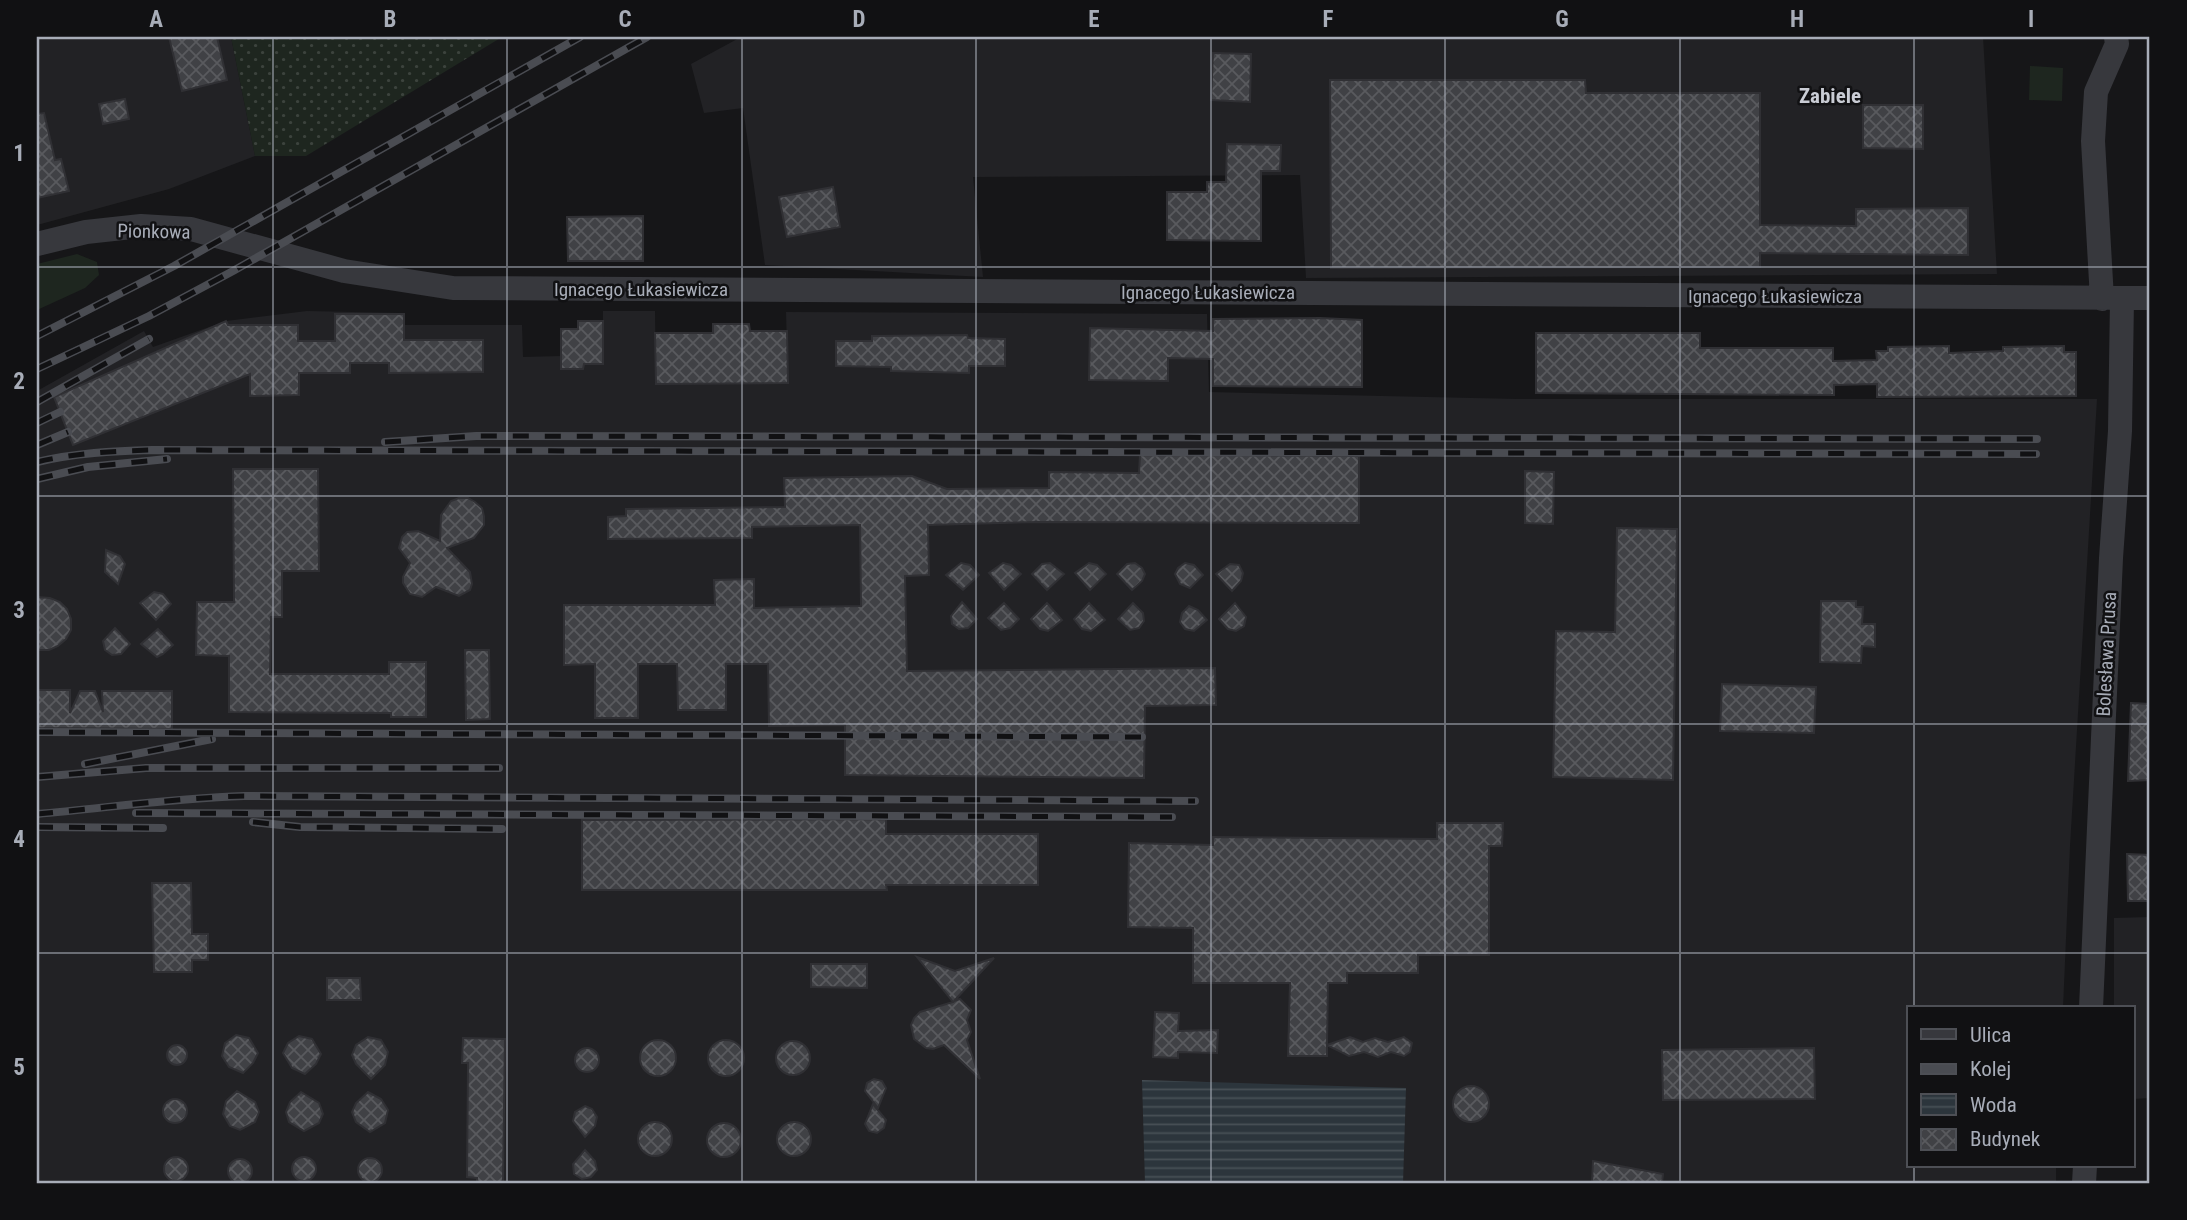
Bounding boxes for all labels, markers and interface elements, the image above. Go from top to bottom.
text: A [149,6,163,33]
text: B [384,6,396,33]
text: C [618,6,632,33]
text: D [853,6,866,33]
text: E [1088,6,1100,33]
text: F [1323,6,1334,33]
text: G [1555,6,1569,33]
text: H [1790,6,1804,33]
text: I [2028,6,2034,33]
district label: Zabiele [1799,84,1861,108]
text: 1 [13,140,25,167]
street label: Pionkowa [117,219,191,244]
street label: Ignacego Łukasiewicza [554,278,728,301]
street label: Ignacego Łukasiewicza [1121,281,1295,304]
street label: Ignacego Łukasiewicza [1688,285,1862,308]
text: 2 [13,368,25,395]
street label: Bolesława Prusa [2092,591,2121,717]
text: 3 [13,597,25,624]
text: 4 [13,826,25,853]
legend [1907,1006,2134,1168]
text: Ulica [1970,1023,2011,1047]
text: 5 [13,1054,25,1081]
text: Kolej [1970,1057,2011,1081]
text: Woda [1970,1093,2017,1117]
text: Budynek [1970,1127,2041,1151]

